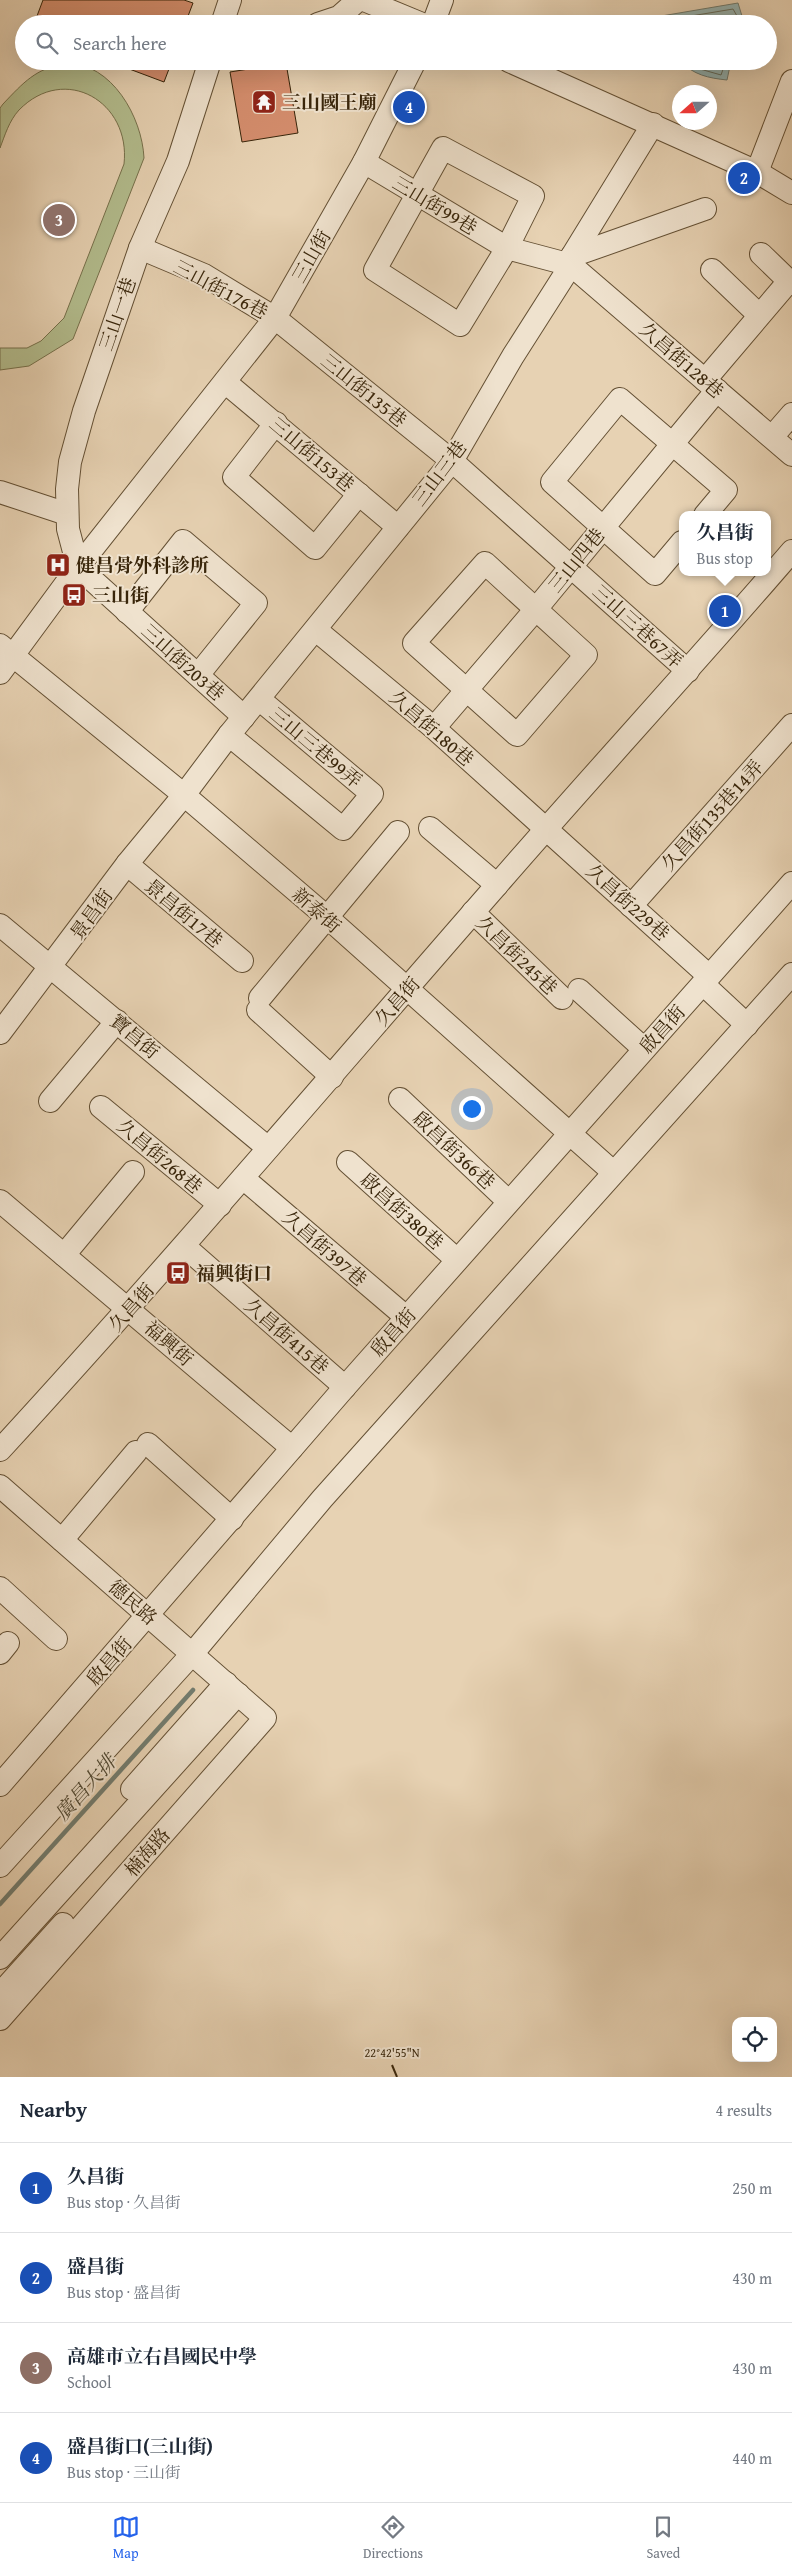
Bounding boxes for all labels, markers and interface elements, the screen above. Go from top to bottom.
search box [15,15,777,70]
icon: search [33,29,61,57]
text: Search here [73,29,167,57]
north arrow [672,85,717,130]
place label: 三山國王廟 [282,88,377,116]
pin: 4 [393,88,425,126]
temple icon: 三山國王廟 [251,89,277,115]
pin: 2 [728,159,760,197]
street label: 三山街99巷 [387,169,483,241]
pin: 3 [43,201,75,239]
street label: 三山街 [285,224,337,288]
street label: 三山街176巷 [169,252,273,326]
street label: 三山一巷 [91,274,143,354]
street label: 久昌街128巷 [634,315,730,405]
street label: 三山街135巷 [315,347,413,433]
street label: 三山街153巷 [263,410,361,498]
street label: 三山三巷 [405,434,473,512]
popup [679,511,771,576]
text: 久昌街 [696,518,754,546]
street label: 三山四巷 [541,522,611,598]
text: Bus stop [696,546,753,570]
place label: 健昌骨外科診所 [76,551,209,579]
hospital icon: 健昌骨外科診所 [45,552,71,578]
street label: 三山三巷67弄 [587,578,689,674]
place label: 三山街 [92,581,149,609]
bus stop icon: 三山街 [61,582,87,608]
pin: 1 [709,592,741,630]
street label: 三山街203巷 [135,617,231,707]
street label: 久昌街180巷 [384,683,480,773]
street label: 三山三巷99弄 [264,700,368,794]
street label: 久昌街135巷14弄 [655,753,769,877]
street label: 久昌街229巷 [580,857,676,947]
street label: 景昌街17巷 [139,872,229,954]
street label: 新泰街 [286,881,348,939]
street label: 景昌街 [63,883,119,945]
street label: 久昌街245巷 [470,909,564,1001]
street label: 久昌街 [368,970,426,1032]
street label: 啟昌街 [633,998,691,1060]
street label: 寶昌街 [104,1007,166,1065]
your location [459,1096,485,1122]
street label: 啟昌街366巷 [407,1104,501,1196]
street label: 久昌街268巷 [111,1112,209,1200]
street label: 啟昌街380巷 [354,1166,450,1256]
street label: 久昌街397巷 [277,1203,373,1293]
place label: 福興街口 [196,1259,272,1287]
bus stop icon: 福興街口 [165,1260,191,1286]
street label: 久昌街 [102,1276,160,1338]
street label: 久昌街415巷 [239,1291,335,1381]
street label: 啟昌街 [364,1301,422,1363]
street label: 福興街 [138,1314,200,1372]
street label: 德民路 [102,1573,164,1631]
street label: 啟昌街 [80,1630,138,1692]
water label: 廣昌大排 [47,1745,125,1826]
street label: 楠海路 [118,1821,176,1883]
map controls [732,2017,777,2062]
button: locate [732,2017,777,2062]
text: 22°42'55"N [364,2044,420,2061]
text: Nearby [20,2094,87,2125]
text: 4 results [715,2098,772,2122]
text: 久昌街 [67,2162,124,2190]
text: 1 [32,2176,40,2200]
text: 250 m [732,2176,772,2200]
text: Bus stop · 久昌街 [67,2190,181,2214]
text: 盛昌街 [67,2252,124,2280]
text: 2 [32,2266,40,2290]
text: 430 m [732,2266,772,2290]
text: Bus stop · 盛昌街 [67,2280,181,2304]
text: 高雄市立右昌國民中學 [67,2342,257,2370]
text: 3 [32,2356,40,2380]
text: 430 m [732,2356,772,2380]
text: School [67,2370,111,2394]
text: 盛昌街口(三山街) [67,2432,213,2460]
text: 4 [32,2446,40,2470]
text: 440 m [732,2446,772,2470]
text: Bus stop · 三山街 [67,2460,181,2484]
tab: Map [112,2513,140,2563]
tab: Directions [363,2513,423,2563]
tab: Saved [646,2513,680,2563]

